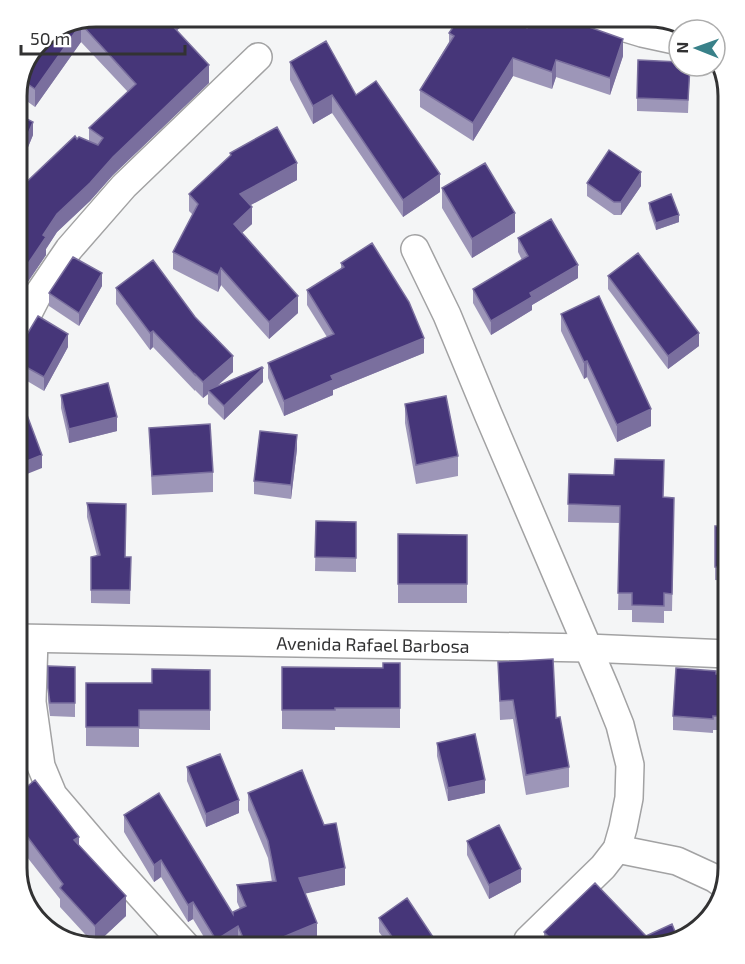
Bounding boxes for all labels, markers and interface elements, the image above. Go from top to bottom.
scale bar [21,18,184,56]
north arrow [667,18,727,78]
text: 50 m [30,27,70,49]
text: N [672,42,691,54]
street label: Avenida Rafael Barbosa [276,632,470,657]

